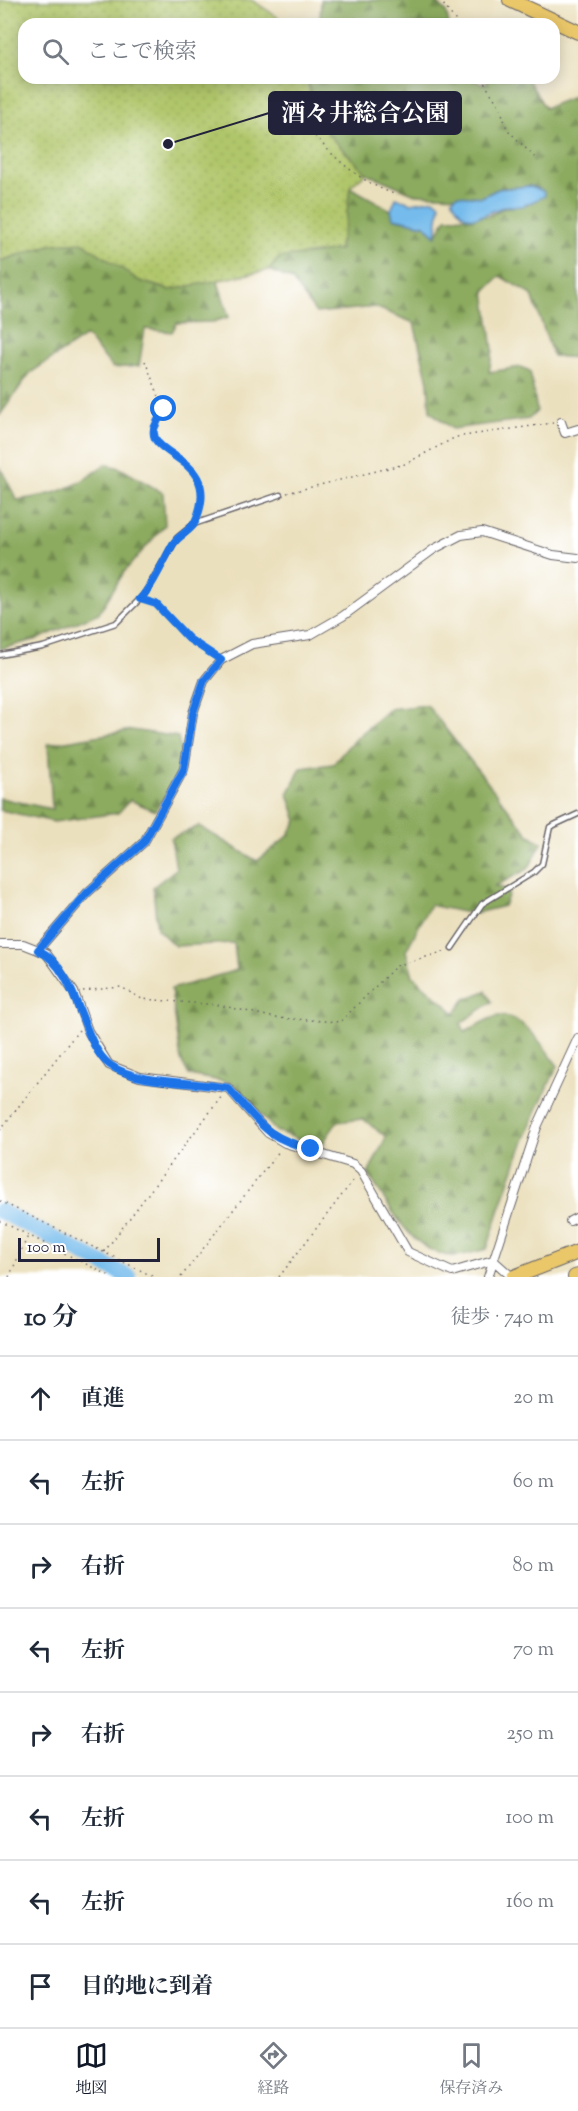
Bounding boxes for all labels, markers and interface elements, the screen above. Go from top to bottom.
search box [18,18,560,84]
icon: search [39,35,72,68]
text: ここで検索 [87,37,197,69]
callout: 酒々井総合公園 [269,92,461,134]
text: 酒々井総合公園 [281,98,449,132]
route start [150,395,176,421]
route end [297,1135,323,1161]
scale bar [18,1235,160,1262]
text: 100 m [27,1237,66,1260]
text: 10 分 [24,1300,78,1337]
text: 徒歩 · 740 m [451,1304,554,1333]
icon: ahead [24,1382,57,1415]
text: 直進 [81,1384,125,1416]
text: 20 m [513,1384,554,1413]
icon: left [24,1466,57,1499]
text: 左折 [81,1468,125,1500]
text: 60 m [513,1468,554,1497]
icon: right [24,1550,57,1583]
text: 右折 [81,1552,125,1584]
text: 80 m [513,1552,554,1581]
icon: left [24,1634,57,1667]
text: 左折 [81,1636,125,1668]
text: 70 m [513,1636,554,1665]
icon: right [24,1718,57,1751]
text: 右折 [81,1720,125,1752]
text: 250 m [506,1720,554,1749]
icon: left [24,1802,57,1835]
text: 左折 [81,1804,125,1836]
text: 100 m [505,1804,554,1833]
icon: left [24,1886,57,1919]
text: 左折 [81,1888,125,1920]
text: 160 m [506,1888,554,1917]
icon: arrive [24,1970,57,2003]
text: 目的地に到着 [81,1972,213,2004]
tab: 地図 [75,2039,108,2101]
tab: 経路 [257,2039,290,2101]
tab: 保存済み [439,2039,503,2101]

